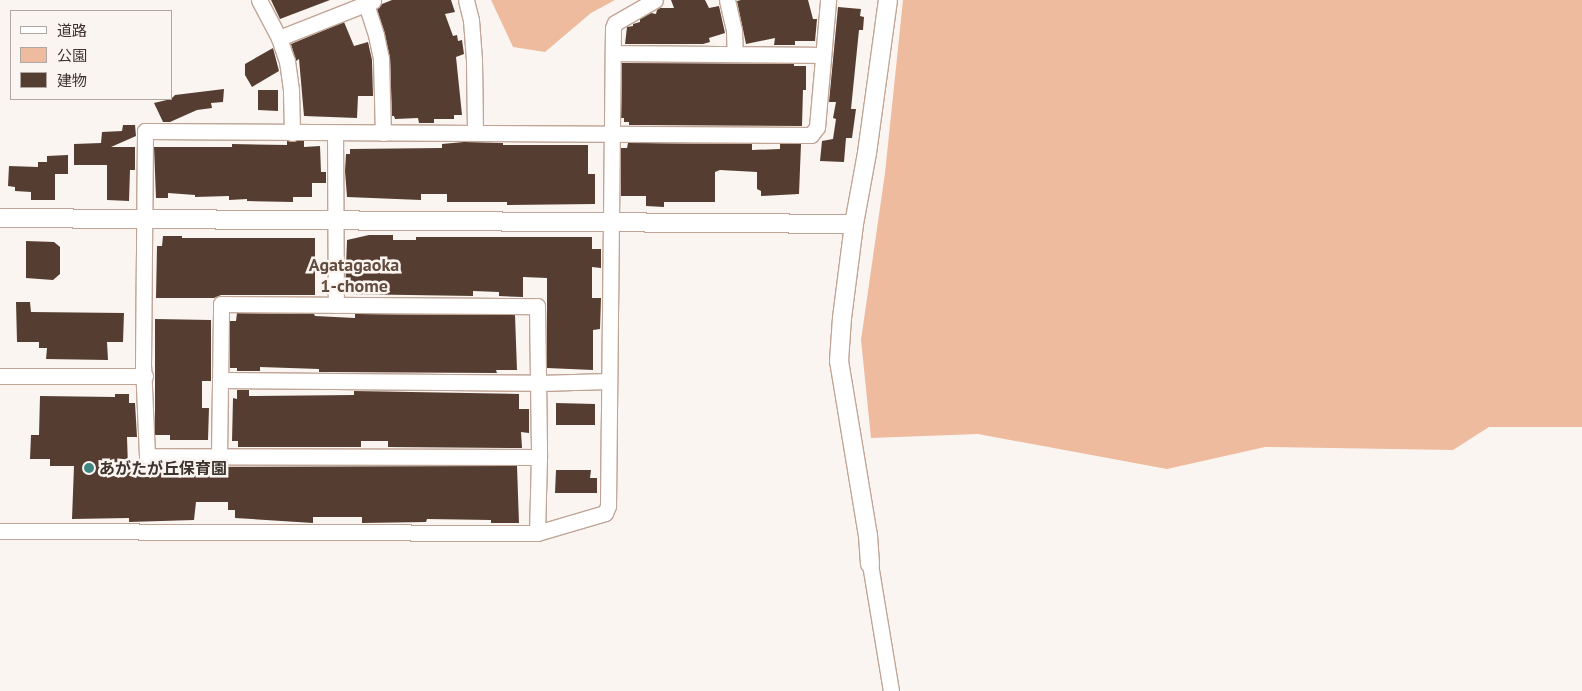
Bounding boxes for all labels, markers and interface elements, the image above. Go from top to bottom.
legend [10,10,172,100]
text: 道路 [57,21,87,40]
text: 公園 [57,46,87,65]
text: 建物 [57,71,87,90]
district label: Agatagaoka 1-chome [309,255,399,298]
place label: あがたが丘保育園 [99,458,227,478]
marker: あがたが丘保育園 [83,462,95,474]

